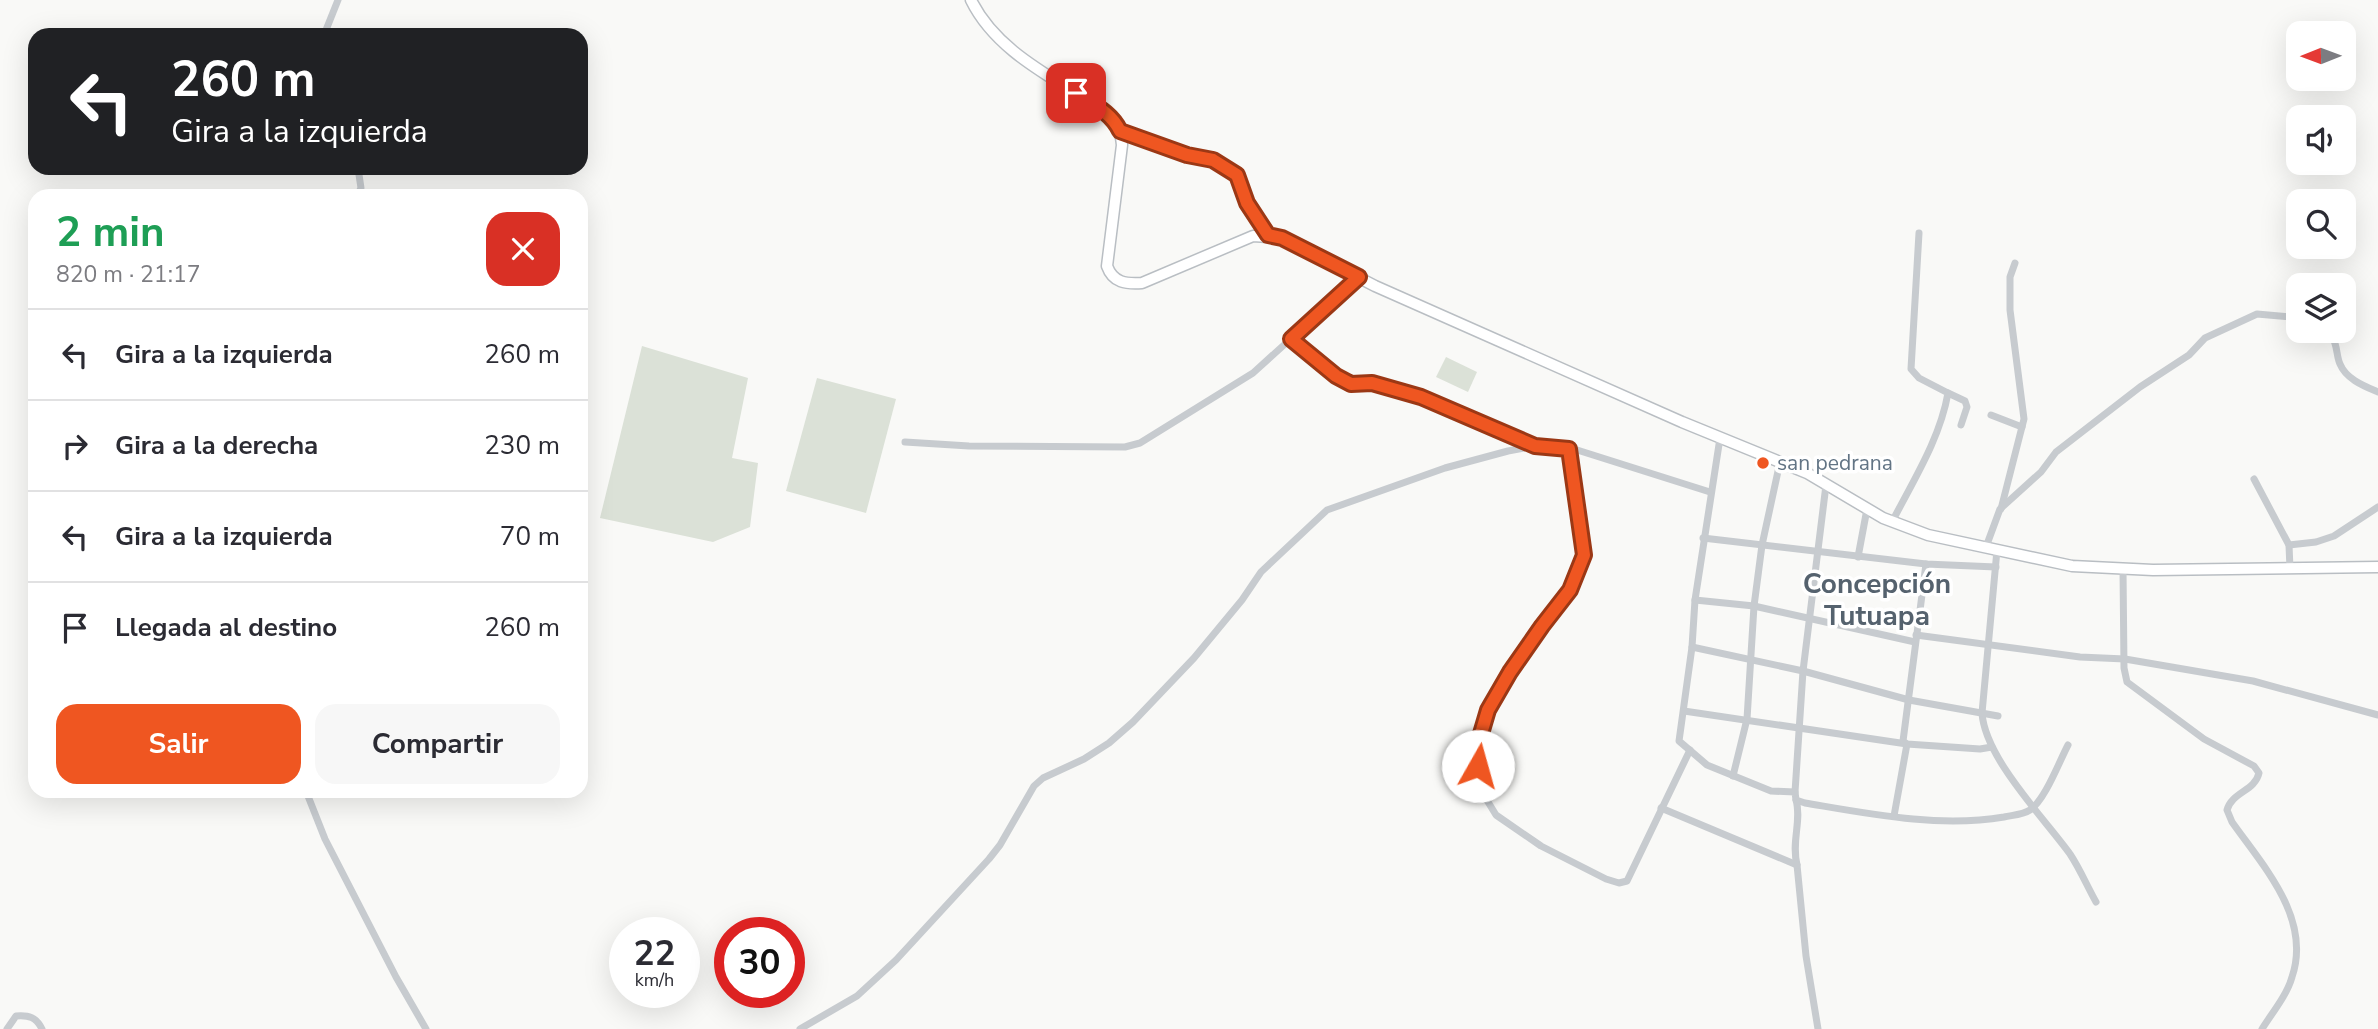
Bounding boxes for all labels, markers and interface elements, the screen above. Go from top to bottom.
north arrow [2286,21,2356,91]
map controls [2286,21,2356,343]
text: 260 m [171,46,315,113]
icon: left [56,56,147,147]
pin [1046,63,1106,123]
icon: arrive [1057,74,1095,112]
button: sound [2286,105,2356,175]
text: Gira a la izquierda [171,110,428,153]
button: search [2286,189,2356,259]
text: 2 min [56,204,165,261]
button: close [486,212,560,286]
text: 820 m · 21:17 [56,259,201,290]
button: layers [2286,273,2356,343]
icon: left [56,336,94,374]
text: Gira a la izquierda [115,337,333,372]
text: 260 m [484,337,560,372]
icon: right [56,427,94,465]
text: Gira a la derecha [115,428,318,463]
text: 230 m [484,428,560,463]
place label: san pedrana [1777,449,1893,477]
marker: san pedrana [1755,455,1771,471]
icon: left [56,518,94,556]
text: Gira a la izquierda [115,519,333,554]
text: 70 m [500,519,560,554]
district label: Concepción Tutuapa [1803,565,1951,635]
icon: arrive [56,609,94,647]
text: Llegada al destino [115,610,337,645]
text: 260 m [484,610,560,645]
button: Salir [56,704,301,784]
button: Compartir [315,704,560,784]
position arrow [1441,729,1515,803]
speed limit sign: 30 [714,917,805,1008]
text: 22 [633,930,676,977]
text: km/h [635,968,674,992]

